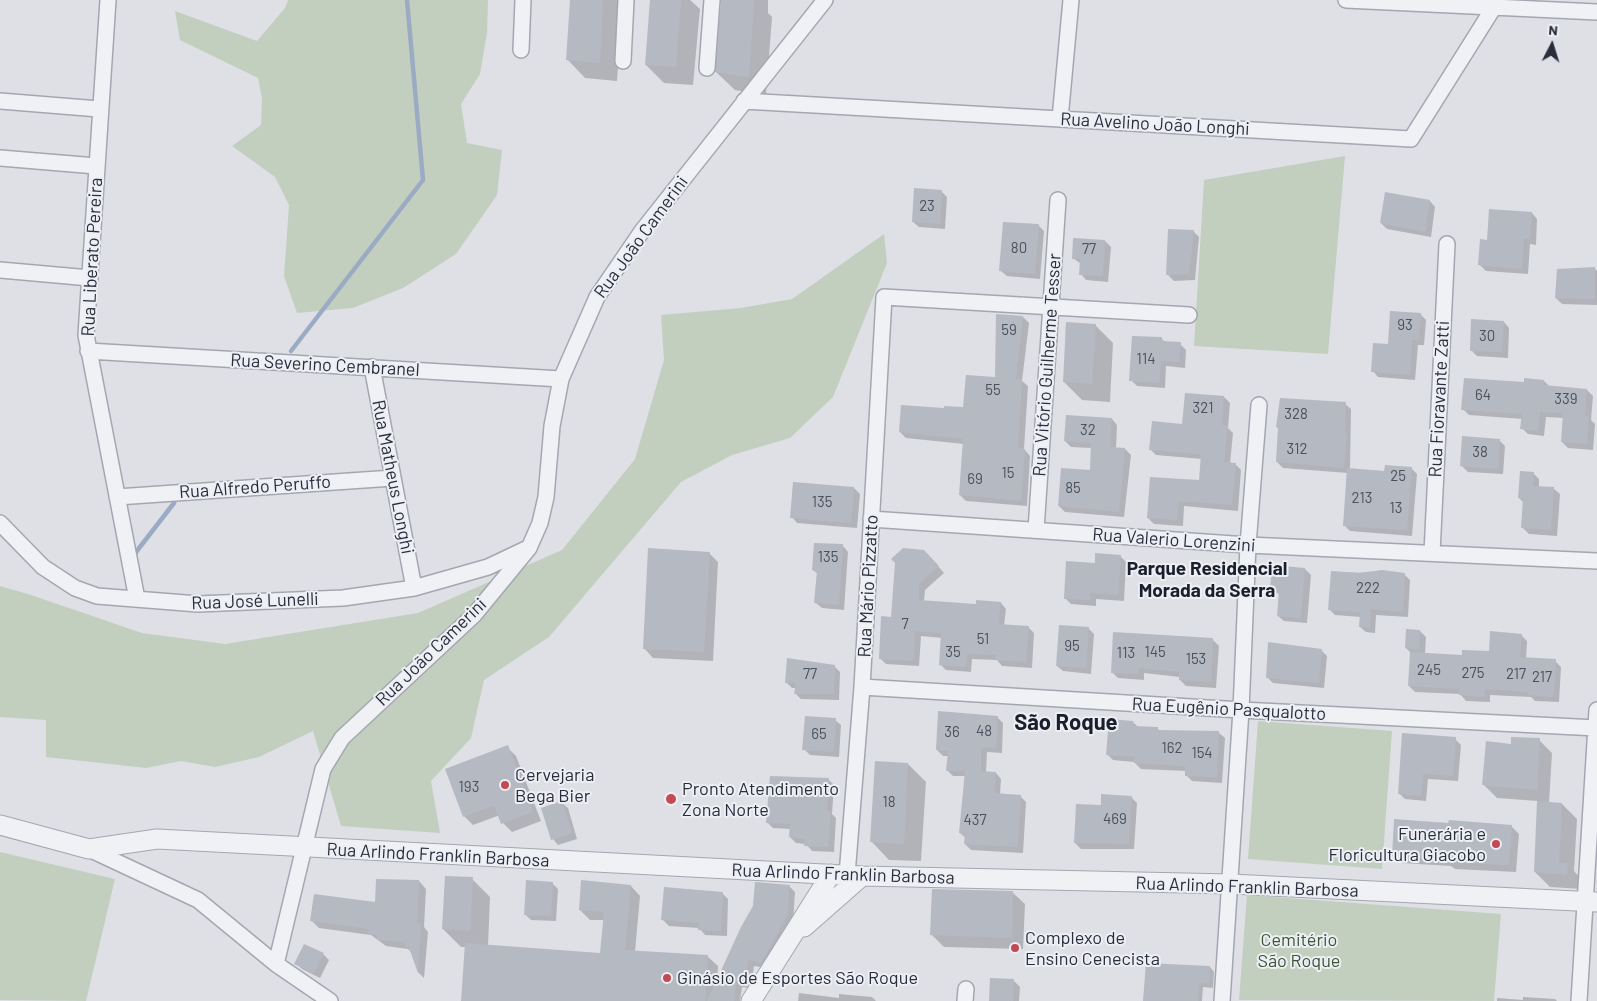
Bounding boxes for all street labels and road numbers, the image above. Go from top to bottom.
street label: Rua Avelino João Longhi [1060,108,1250,140]
street label: Rua João Camerini [589,172,693,302]
street label: Rua Liberato Pereira [77,177,107,337]
street label: Rua Vitório Guilherme Tesser [1028,253,1066,477]
street label: Rua Fioravante Zatti [1424,320,1454,478]
street label: Rua Severino Cembranel [230,349,420,381]
street label: Rua Matheus Longhi [367,398,419,556]
street label: Rua Alfredo Peruffo [178,471,332,503]
street label: Rua Mário Pizzatto [853,514,883,658]
street label: Rua Valerio Lorenzini [1092,524,1256,556]
street label: Rua José Lunelli [191,588,319,614]
street label: Rua João Camerini [371,594,491,710]
street label: Rua Eugênio Pasqualotto [1131,693,1327,725]
street label: Rua Arlindo Franklin Barbosa [326,838,550,872]
street label: Rua Arlindo Franklin Barbosa [731,859,955,889]
street label: Rua Arlindo Franklin Barbosa [1135,872,1359,902]

